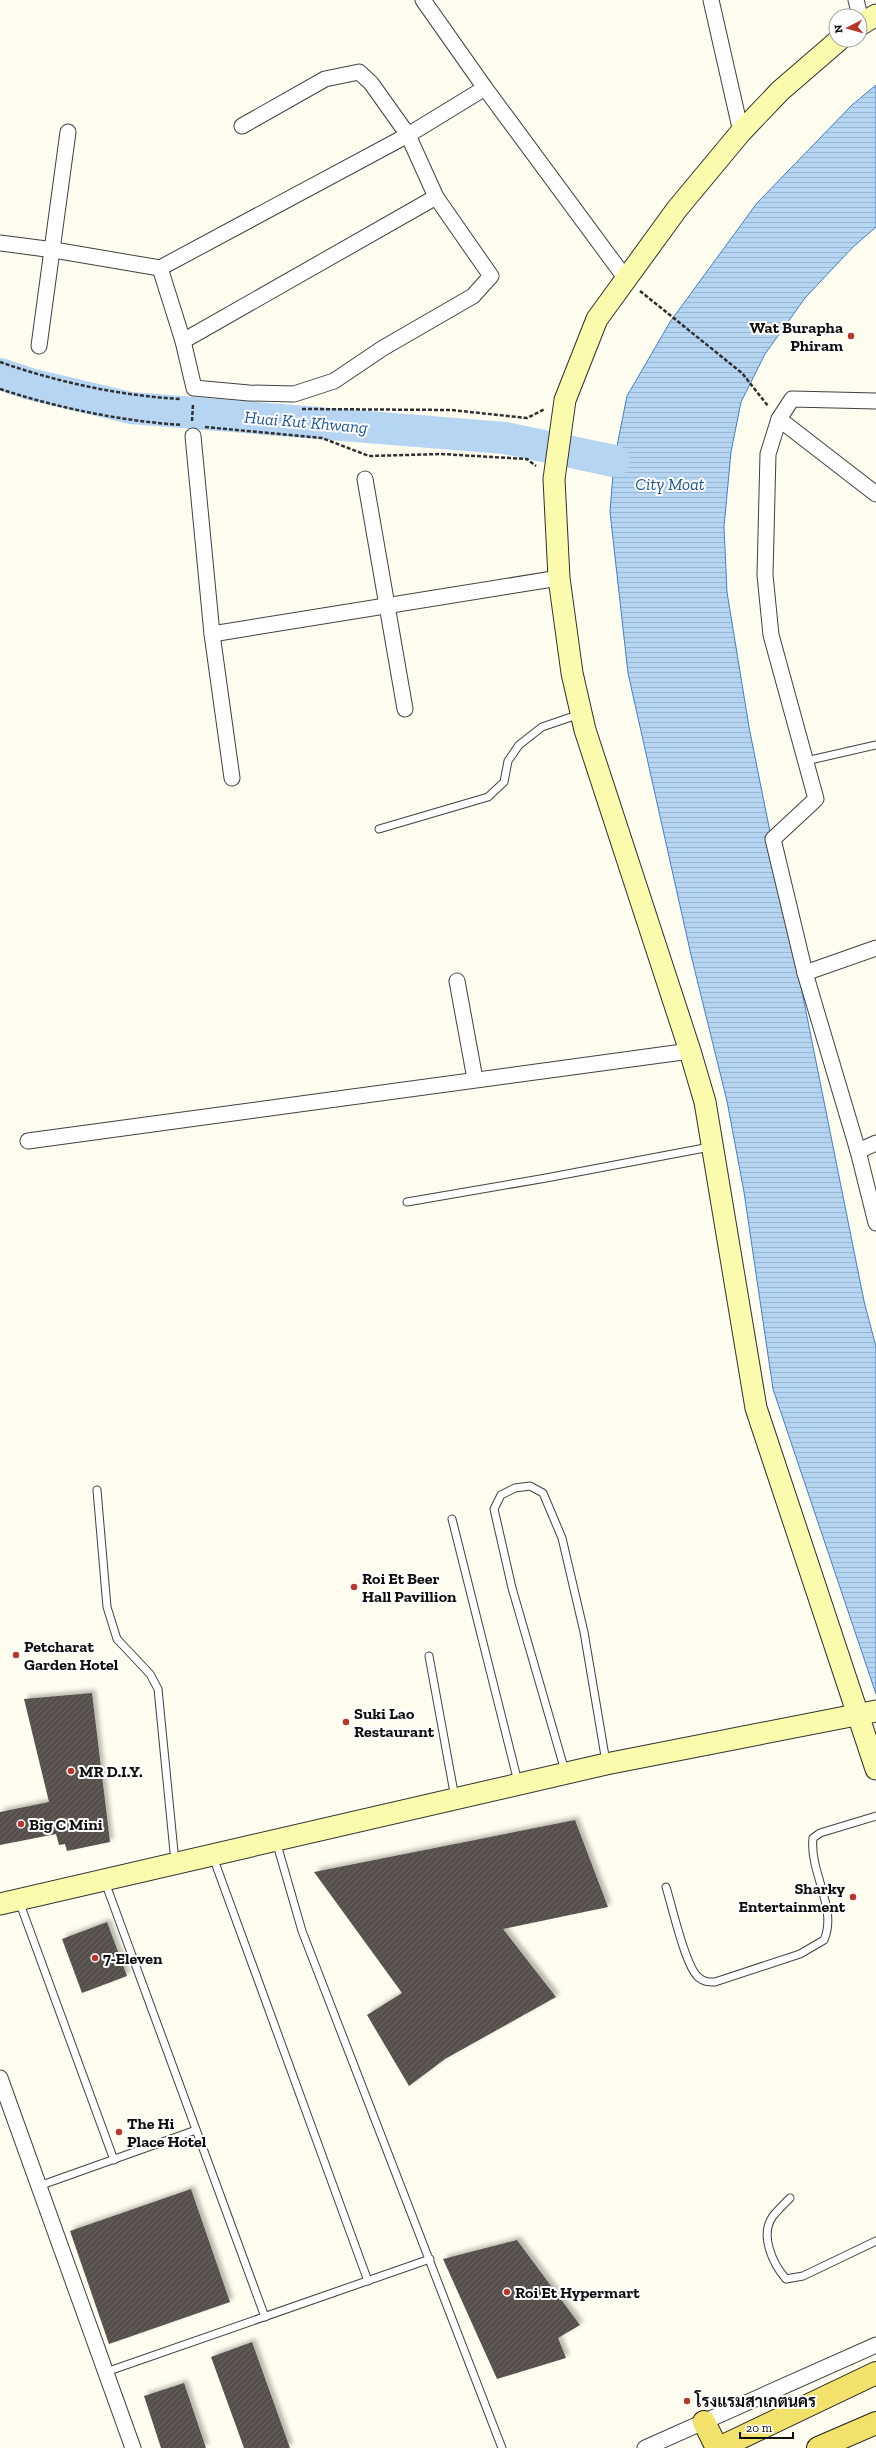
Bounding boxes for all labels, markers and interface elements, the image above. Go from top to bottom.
north arrow [828,8,868,48]
text: N [832,24,845,34]
place label: Wat Burapha Phiram [750,318,843,355]
marker: Wat Burapha Phiram [846,331,856,341]
water label: Huai Kut Khwang [243,407,369,437]
water label: City Moat [635,474,705,494]
place label: Roi Et Beer Hall Pavillion [362,1569,457,1606]
marker: Roi Et Beer Hall Pavillion [349,1582,359,1592]
place label: Petcharat Garden Hotel [24,1637,119,1674]
marker: Petcharat Garden Hotel [11,1650,21,1660]
place label: Suki Lao Restaurant [354,1704,435,1741]
marker: Suki Lao Restaurant [341,1717,351,1727]
place label: MR D.I.Y. [79,1762,143,1781]
marker: MR D.I.Y. [66,1766,76,1776]
place label: Big C Mini [29,1815,103,1834]
marker: Big C Mini [16,1819,26,1829]
place label: Sharky Entertainment [739,1879,846,1916]
marker: Sharky Entertainment [848,1892,858,1902]
place label: 7-Eleven [103,1949,163,1968]
marker: 7-Eleven [90,1953,100,1963]
place label: The Hi Place Hotel [127,2114,207,2151]
marker: The Hi Place Hotel [114,2127,124,2137]
place label: Roi Et Hypermart [515,2283,640,2302]
marker: Roi Et Hypermart [502,2287,512,2297]
place label: โรงแรมสาเกตนคร [694,2390,816,2411]
marker: โรงแรมสาเกตนคร [682,2396,692,2406]
scale bar [740,2414,793,2440]
text: 20 m [746,2421,773,2435]

